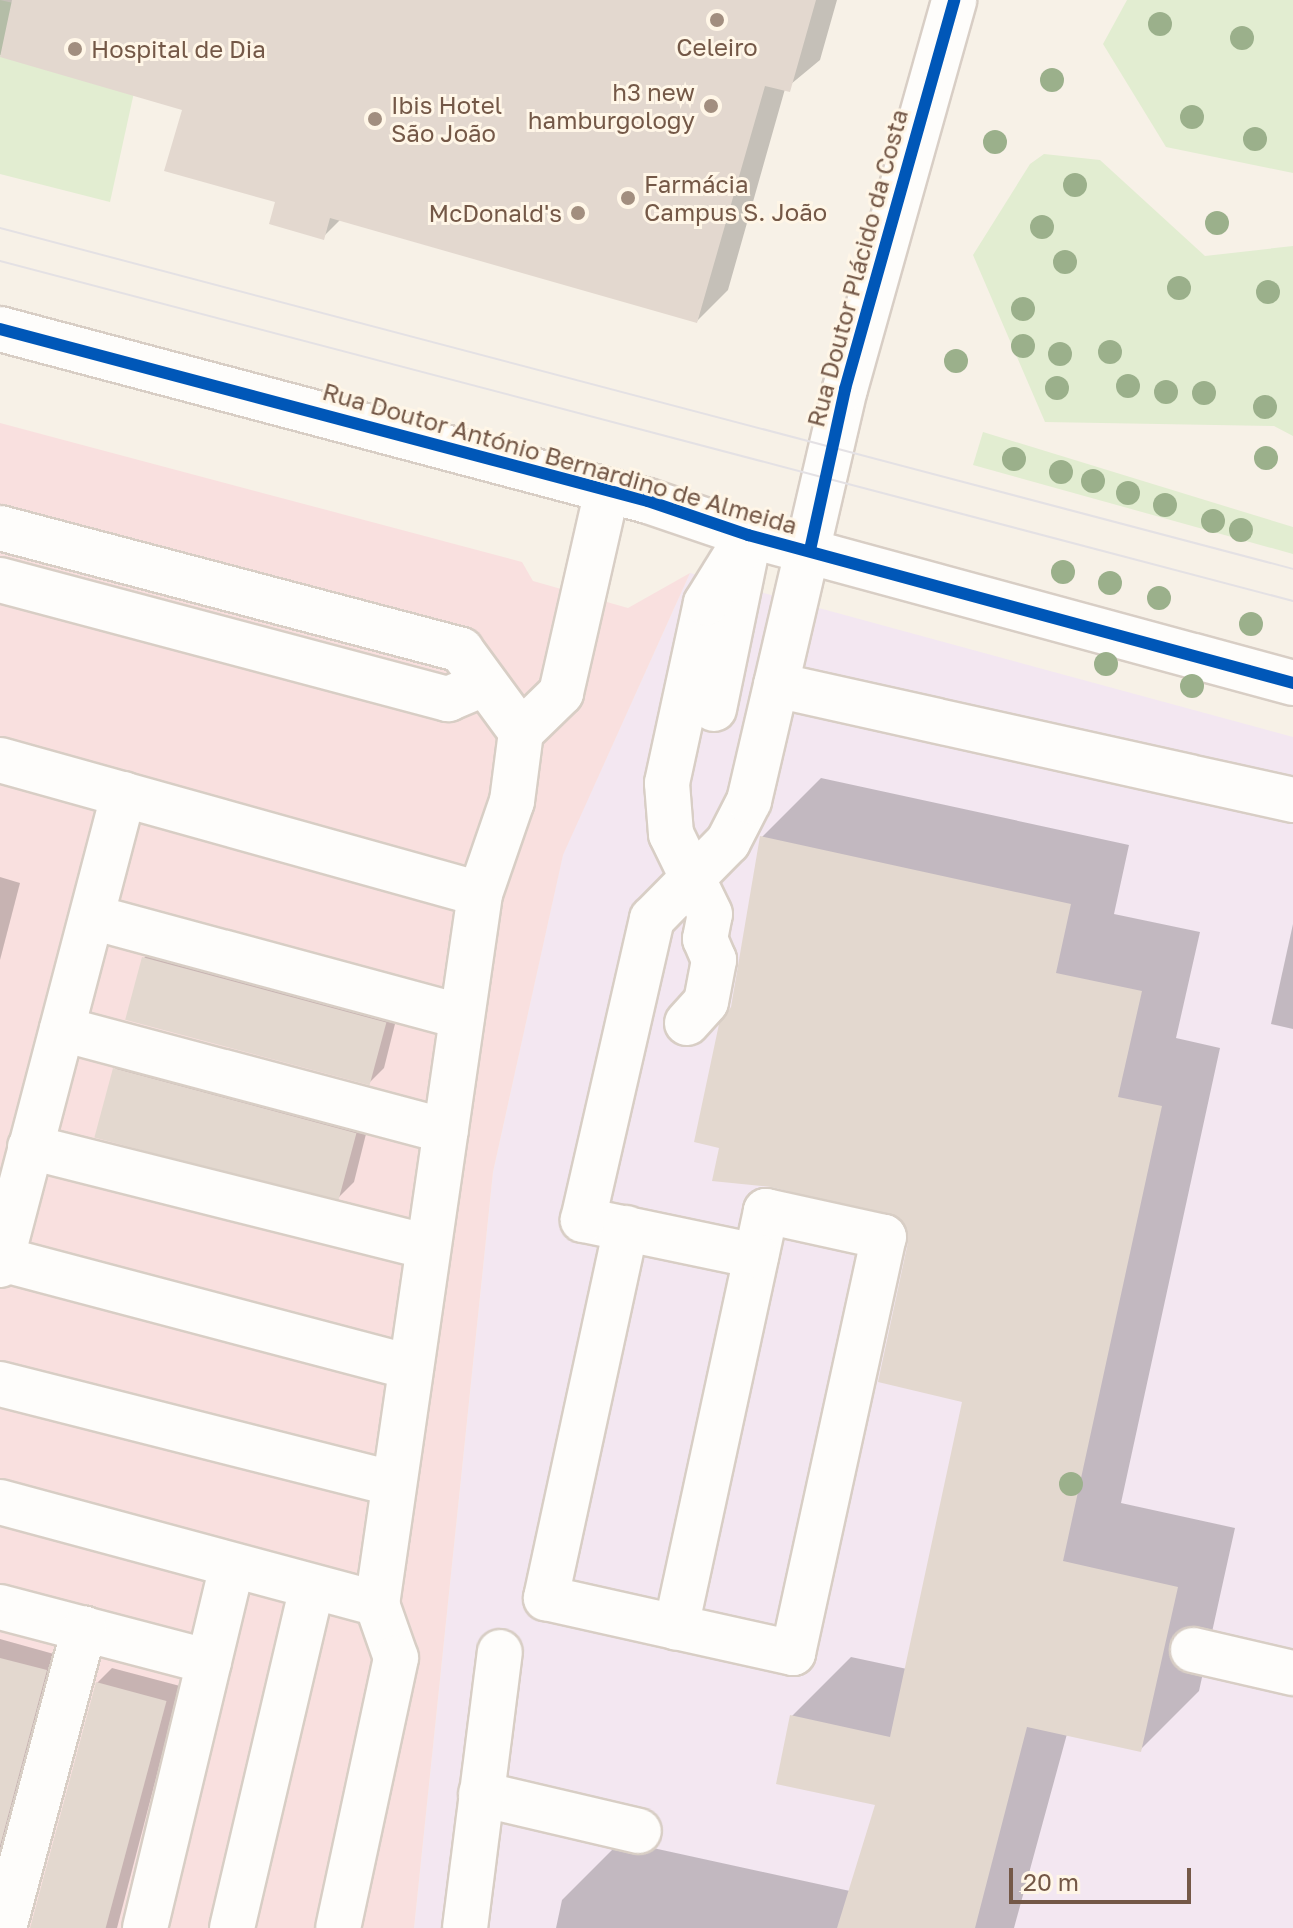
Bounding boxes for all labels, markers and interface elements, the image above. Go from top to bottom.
marker: Celeiro [708,11,726,29]
place label: Celeiro [676,33,758,61]
place label: Hospital de Dia [91,35,266,63]
marker: Hospital de Dia [66,40,84,58]
place label: h3 new hamburgology [528,78,695,134]
place label: Ibis Hotel São João [391,91,502,147]
marker: h3 new hamburgology [702,97,720,115]
street label: Rua Doutor Plácido da Costa [801,106,913,430]
marker: Ibis Hotel São João [366,110,384,128]
place label: Farmácia Campus S. João [644,170,827,226]
marker: Farmácia Campus S. João [619,189,637,207]
place label: McDonald's [429,199,562,227]
marker: McDonald's [569,204,587,222]
street label: Rua Doutor António Bernardino de Almeida [319,376,801,540]
scale bar [1013,1852,1195,1902]
text: 20 m [1023,1867,1079,1896]

